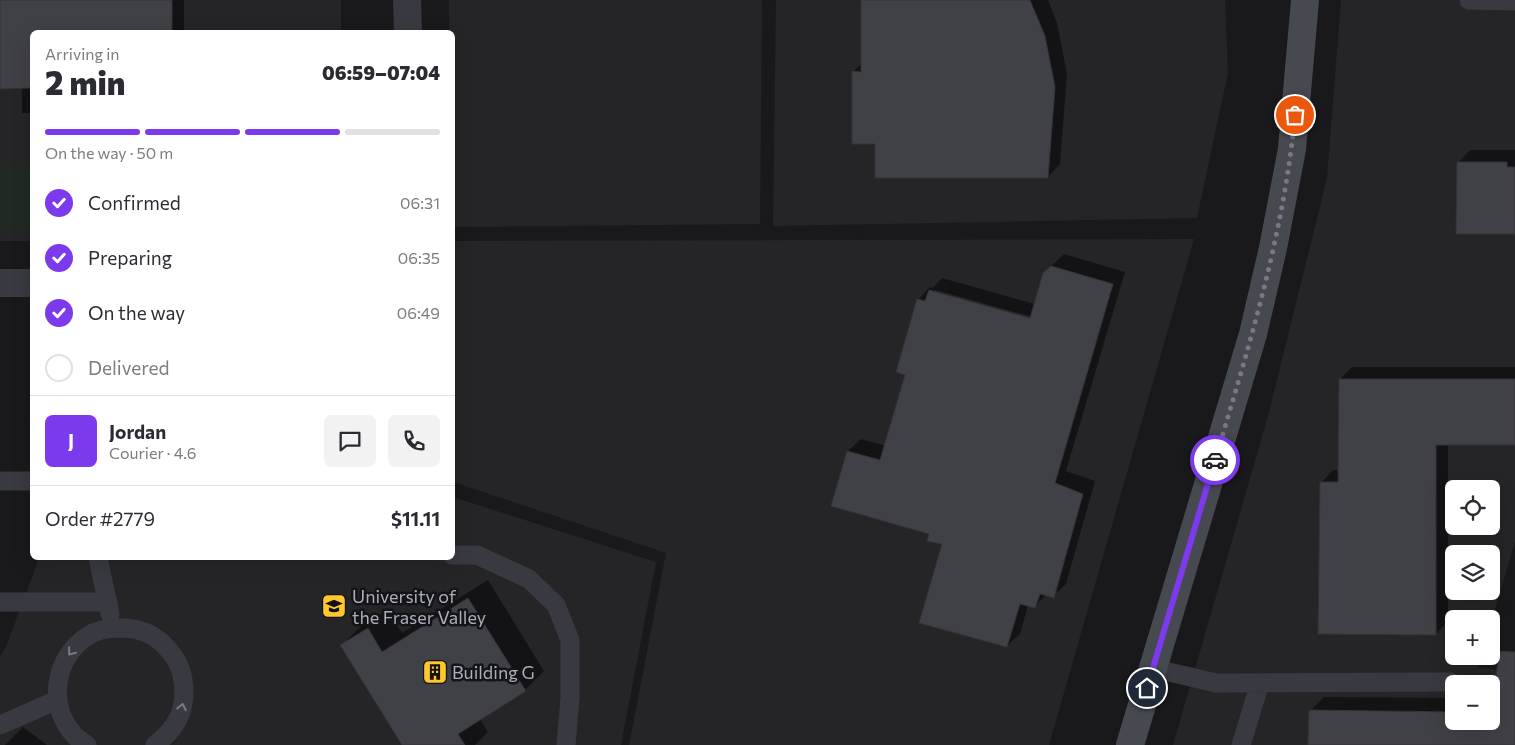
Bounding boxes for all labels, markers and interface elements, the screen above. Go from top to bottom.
text: Arriving in [45,44,119,63]
text: 06:59–07:04 [322,61,440,84]
text: 2 min [45,62,125,102]
pin [1274,94,1316,136]
icon: bag [1281,101,1309,129]
text: On the way · 50 m [45,143,173,162]
icon: check [45,189,73,217]
text: Confirmed [88,191,181,214]
text: 06:31 [400,193,440,212]
icon: check [45,244,73,272]
text: Preparing [88,246,172,269]
text: 06:35 [398,248,440,267]
icon: check [45,299,73,327]
text: On the way [88,301,185,324]
text: 06:49 [397,303,440,322]
text: Delivered [88,356,169,379]
button: chat [324,415,376,467]
button: phone [388,415,440,467]
text: Jordan [109,420,166,443]
text: J [68,429,74,452]
courier [1190,435,1240,485]
text: Courier · 4.6 [109,443,196,462]
icon: car [1201,446,1229,474]
map controls [1445,480,1500,730]
button: locate [1445,480,1500,535]
text: Order #2779 [45,507,155,530]
text: $11.11 [391,507,440,530]
button: layers [1445,545,1500,600]
place label: University of the Fraser Valley [352,585,486,628]
school or university icon: University of the Fraser Valley [321,593,347,619]
button: + [1445,610,1500,665]
one-way arrow [68,646,77,655]
building icon: Building G [422,659,448,685]
place label: Building G [452,661,535,683]
pin [1126,667,1168,709]
icon: home [1133,674,1161,702]
button: − [1445,675,1500,730]
one-way arrow [177,702,187,711]

